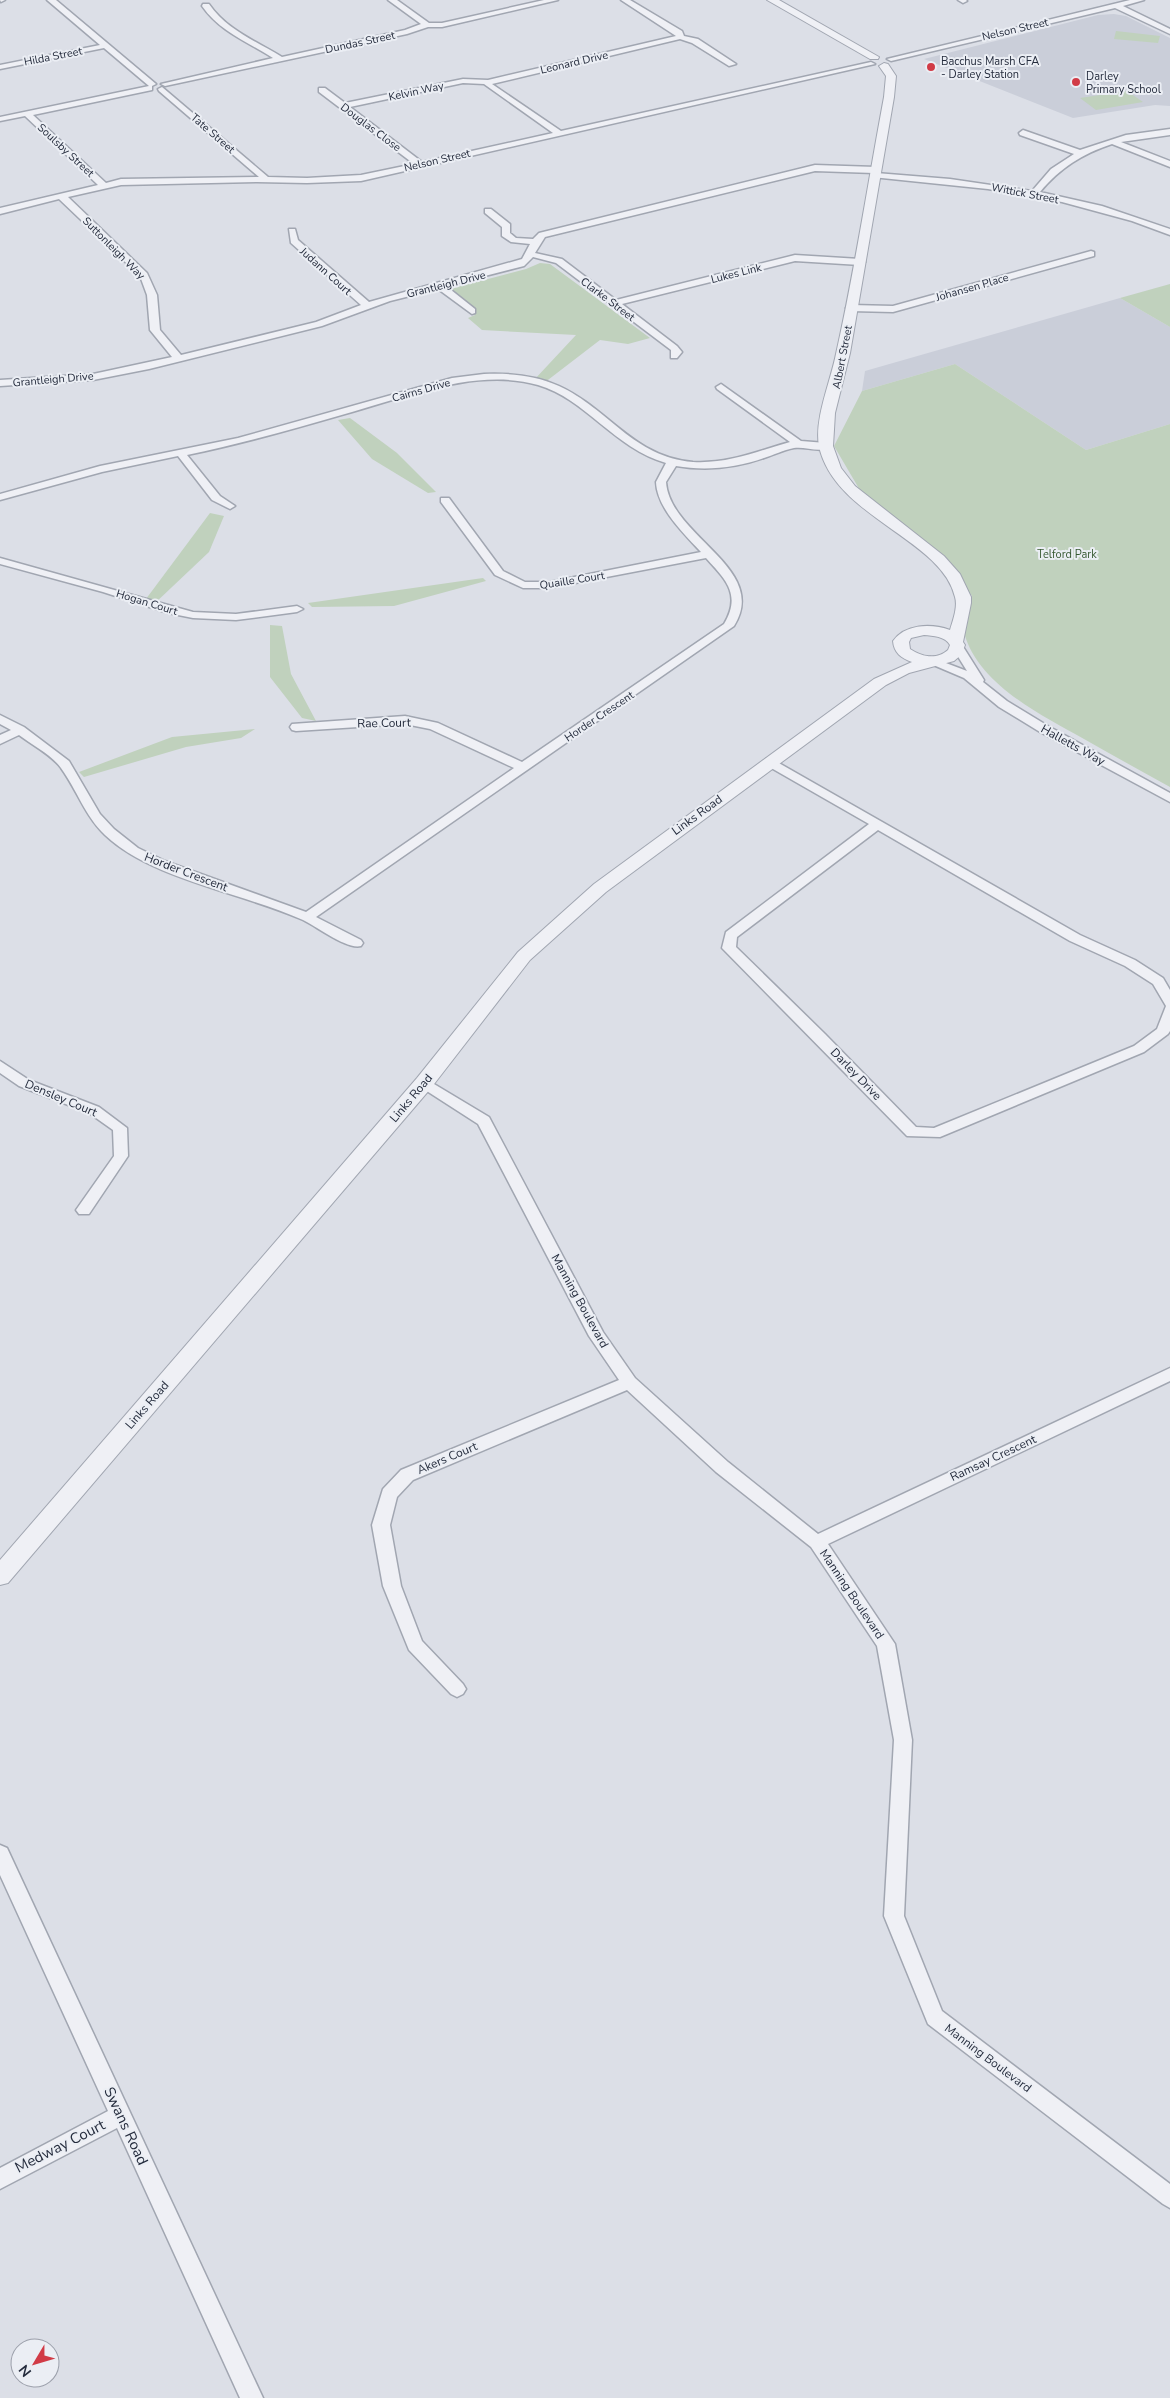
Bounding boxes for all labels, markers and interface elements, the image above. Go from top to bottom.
street label: Nelson Street [980,15,1050,44]
street label: Dundas Street [324,28,397,57]
street label: Hilda Street [23,43,84,70]
street label: Leonard Drive [539,47,610,78]
place label: Bacchus Marsh CFA - Darley Station [941,54,1039,82]
marker: Bacchus Marsh CFA - Darley Station [925,61,937,73]
place label: Darley Primary School [1086,69,1162,97]
marker: Darley Primary School [1070,76,1082,88]
street label: Kelvin Way [387,78,445,105]
street label: Douglas Close [337,100,404,155]
street label: Tate Street [187,110,238,157]
street label: Soulsby Street [34,120,97,181]
street label: Nelson Street [402,146,472,175]
street label: Wittick Street [990,180,1060,207]
street label: Suttonleigh Way [79,214,148,283]
street label: Judann Court [296,243,355,299]
street label: Lukes Link [709,260,763,287]
street label: Grantleigh Drive [405,267,487,302]
street label: Johansen Place [933,270,1010,305]
street label: Clarke Street [577,274,638,325]
street label: Albert Street [829,324,856,390]
street label: Grantleigh Drive [12,368,94,391]
street label: Cairns Drive [390,375,452,406]
park label: Telford Park [1037,547,1097,562]
street label: Quaille Court [539,568,606,593]
street label: Hogan Court [114,586,179,619]
street label: Horder Crescent [562,688,637,745]
street label: Rae Court [357,715,412,731]
street label: Halletts Way [1038,721,1109,770]
street label: Links Road [669,791,725,839]
street label: Horder Crescent [142,849,231,896]
street label: Darley Drive [827,1044,885,1104]
street label: Links Road [386,1070,436,1126]
street label: Densley Court [23,1076,100,1121]
street label: Manning Boulevard [548,1251,612,1351]
street label: Links Road [122,1378,172,1432]
street label: Ramsay Crescent [947,1431,1039,1485]
street label: Akers Court [414,1438,480,1478]
street label: Manning Boulevard [816,1546,888,1642]
street label: Manning Boulevard [941,2020,1035,2096]
street label: Swans Road [99,2084,153,2168]
street label: Medway Court [11,2114,109,2177]
north arrow [10,2338,60,2388]
text: N [14,2361,36,2381]

